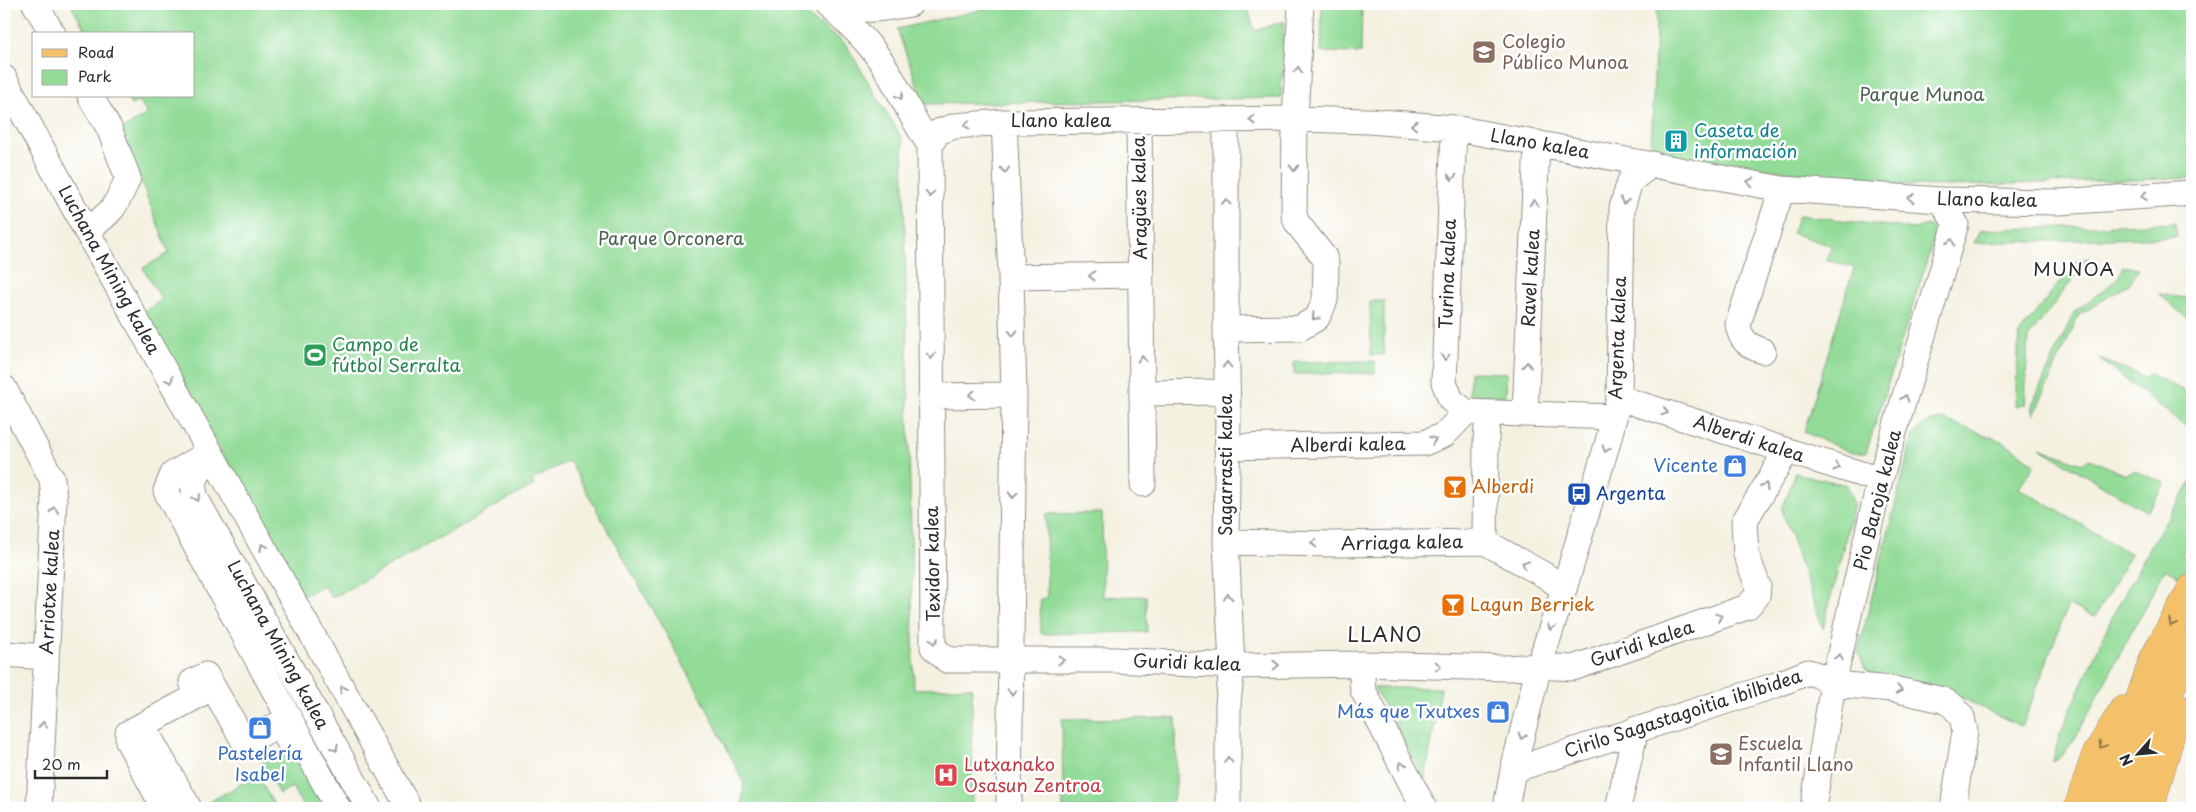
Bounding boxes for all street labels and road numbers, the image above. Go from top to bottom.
street label: Llano kalea [1011,106,1112,133]
street label: Llano kalea [1489,121,1593,165]
street label: Aragües kalea [1124,135,1153,260]
street label: Luchana Mining kalea [53,180,168,359]
street label: Llano kalea [1937,184,2038,213]
street label: Turina kalea [1431,218,1462,329]
street label: Ravel kalea [1513,227,1546,328]
street label: Argenta kalea [1601,275,1632,400]
street label: Sagarrasti kalea [1211,393,1238,536]
street label: Alberdi kalea [1690,407,1809,468]
street label: Pio Baroja kalea [1846,426,1907,573]
street label: Alberdi kalea [1290,429,1407,458]
street label: Texidor kalea [917,505,946,622]
street label: Arriaga kalea [1341,527,1464,556]
street label: Arriotxe kalea [32,528,65,655]
street label: Luchana Mining kalea [222,555,337,734]
street label: Guridi kalea [1586,612,1698,673]
street label: Guridi kalea [1133,646,1242,677]
street label: Cirilo Sagastagoitia ibilbidea [1560,661,1805,764]

